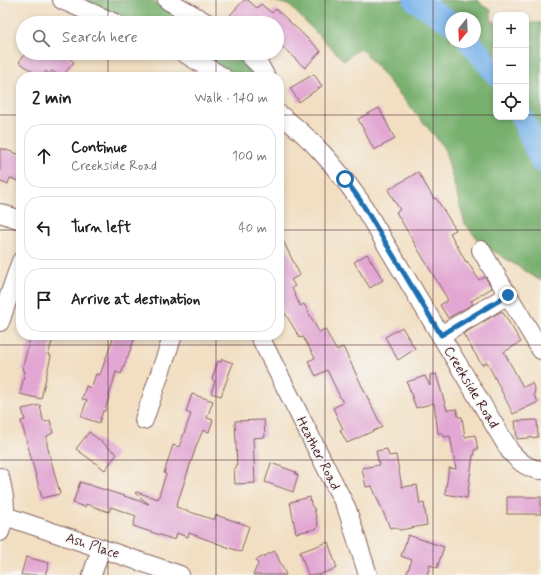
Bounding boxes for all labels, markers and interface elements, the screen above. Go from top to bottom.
north arrow [445,12,481,48]
map controls [493,12,529,120]
button: + [493,12,529,48]
search box [16,16,284,60]
icon: search [30,27,52,49]
text: Search here [62,28,138,48]
button: − [493,48,529,84]
button: locate [493,84,529,120]
text: 2 min [32,87,72,109]
text: Walk · 140 m [195,90,268,107]
text: Continue [71,138,127,158]
icon: ahead [33,145,55,167]
text: 100 m [232,148,267,165]
text: Creekside Road [71,158,157,175]
route start [336,170,354,188]
icon: left [33,217,55,239]
text: Turn left [71,218,131,238]
text: 40 m [238,220,267,237]
route end [499,286,517,304]
icon: arrive [33,289,55,311]
text: Arrive at destination [71,290,200,310]
street label: Creekside Road [440,343,503,432]
street label: Heather Road [292,414,344,493]
street label: Ash Place [64,529,122,563]

